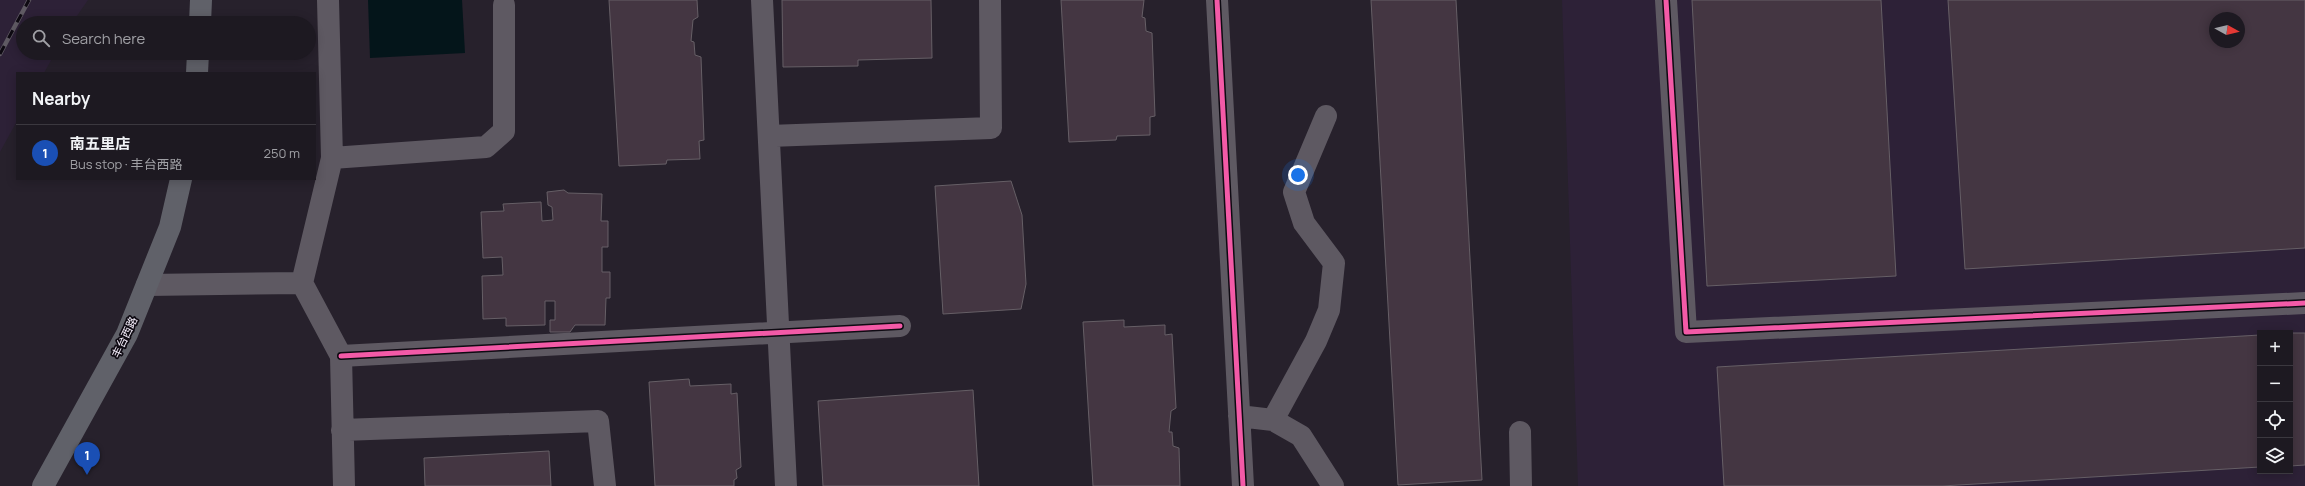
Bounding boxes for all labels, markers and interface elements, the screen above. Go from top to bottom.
north arrow [2209,12,2245,48]
search box [16,16,316,60]
icon: search [30,27,52,49]
text: Search here [62,28,145,49]
text: Nearby [32,87,90,110]
text: 南五里店 [70,133,130,154]
text: 1 [42,144,48,162]
text: 250 m [264,144,300,162]
text: Bus stop · 丰台西路 [70,155,182,173]
your location [1288,165,1308,185]
street label: 丰台西路 [108,314,140,360]
map controls [2257,330,2293,474]
button: + [2257,330,2293,366]
button: − [2257,366,2293,402]
button: locate [2257,402,2293,438]
button: layers [2257,438,2293,474]
pin: 1 [74,442,100,475]

